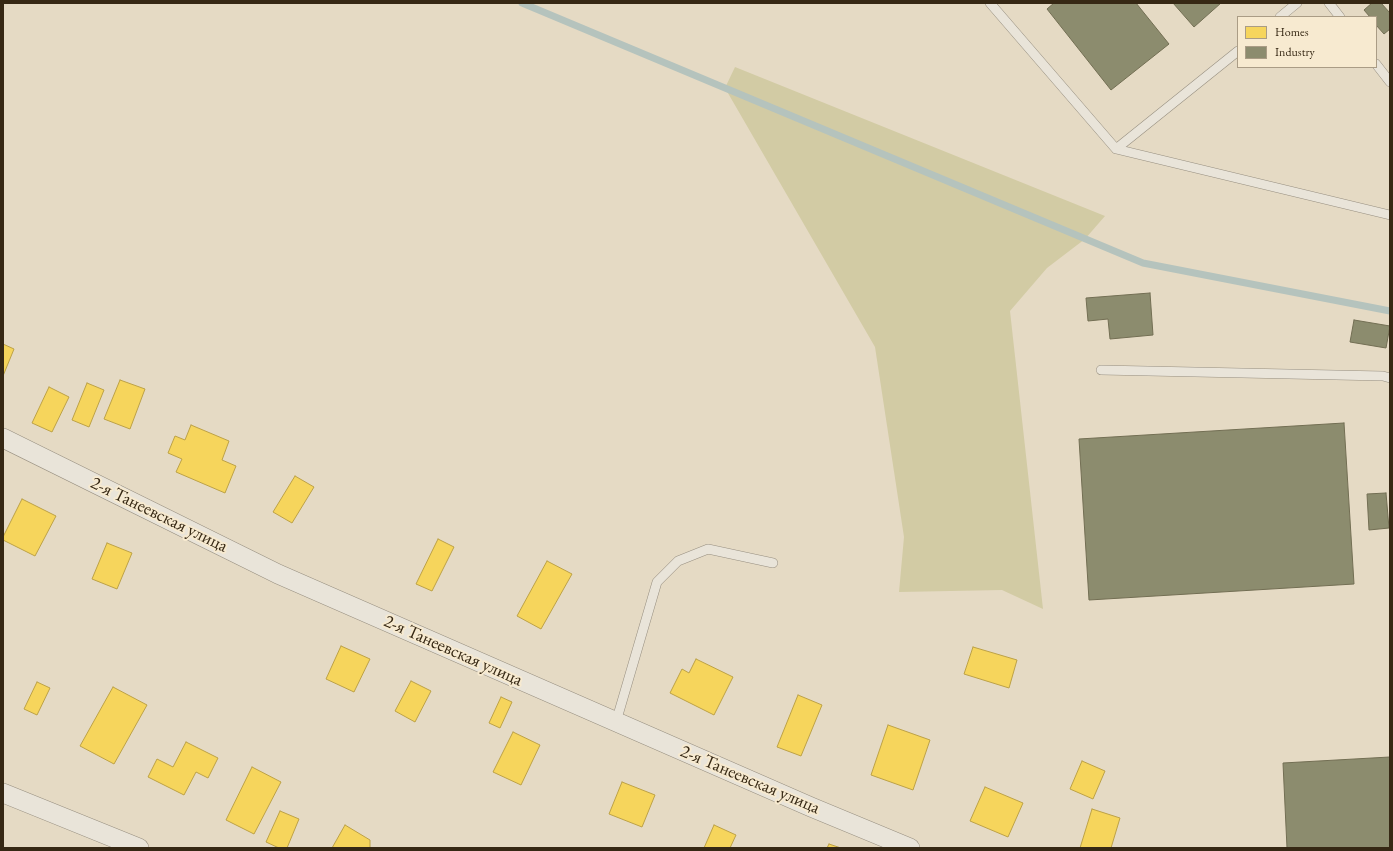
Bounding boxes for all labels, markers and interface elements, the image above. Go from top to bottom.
legend [1237,16,1377,68]
text: Homes [1275,24,1309,40]
text: Industry [1275,44,1315,60]
street label: 2-я Танеевская улица [87,472,231,558]
street label: 2-я Танеевская улица [380,611,526,691]
street label: 2-я Танеевская улица [677,741,823,819]

